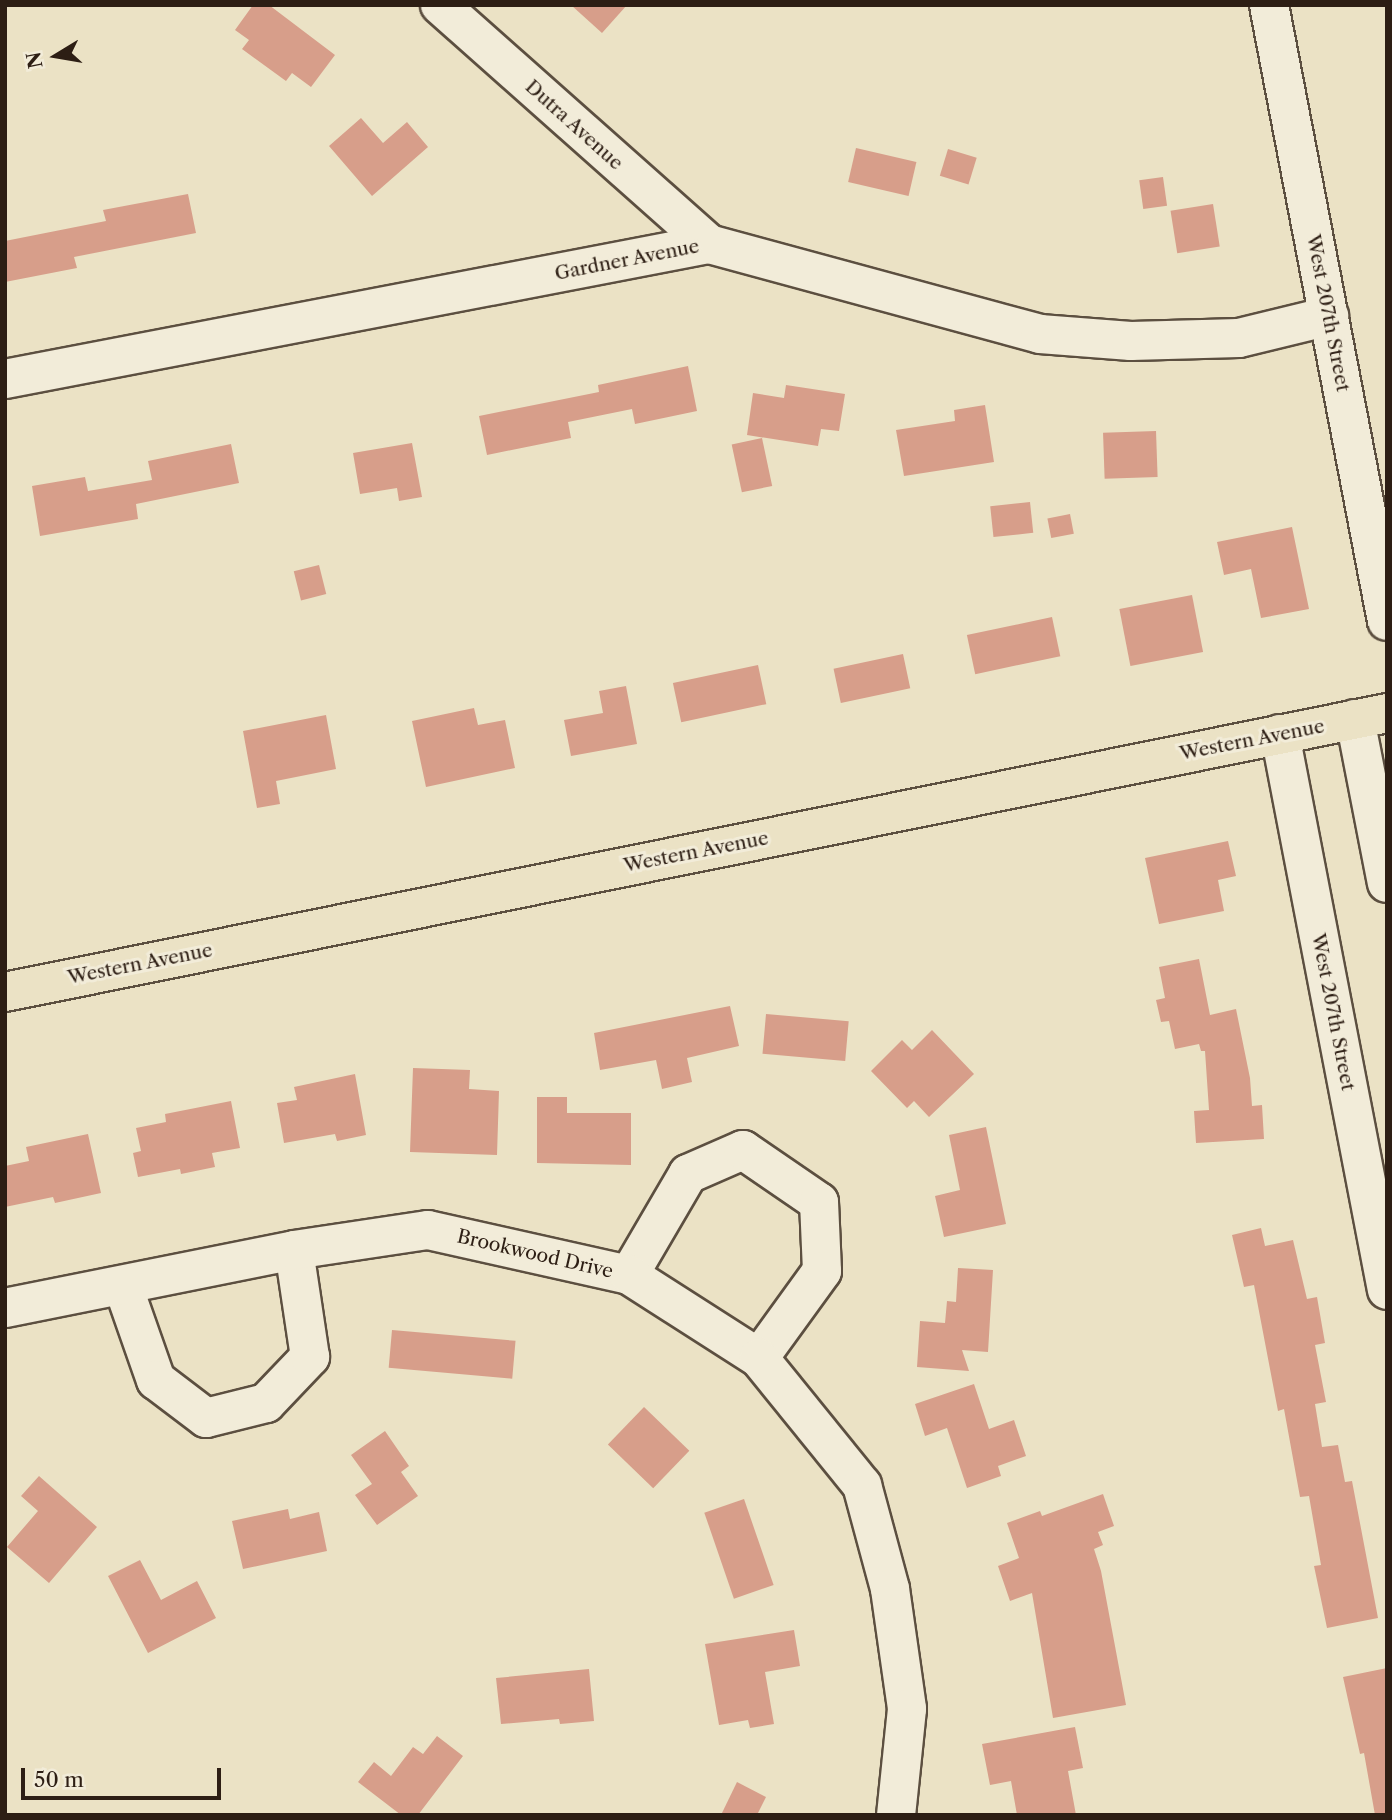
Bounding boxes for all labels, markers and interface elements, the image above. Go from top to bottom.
north arrow [21,21,91,91]
text: N [22,50,48,70]
street label: Dutra Avenue [520,75,628,175]
street label: West 207th Street [1302,232,1354,394]
street label: Gardner Avenue [552,235,702,285]
street label: Western Avenue [1177,715,1327,765]
street label: Western Avenue [621,827,771,877]
street label: West 207th Street [1307,931,1359,1093]
street label: Western Avenue [65,939,215,989]
street label: Brookwood Drive [455,1225,615,1283]
scale bar [24,1754,224,1798]
text: 50 m [34,1767,84,1792]

